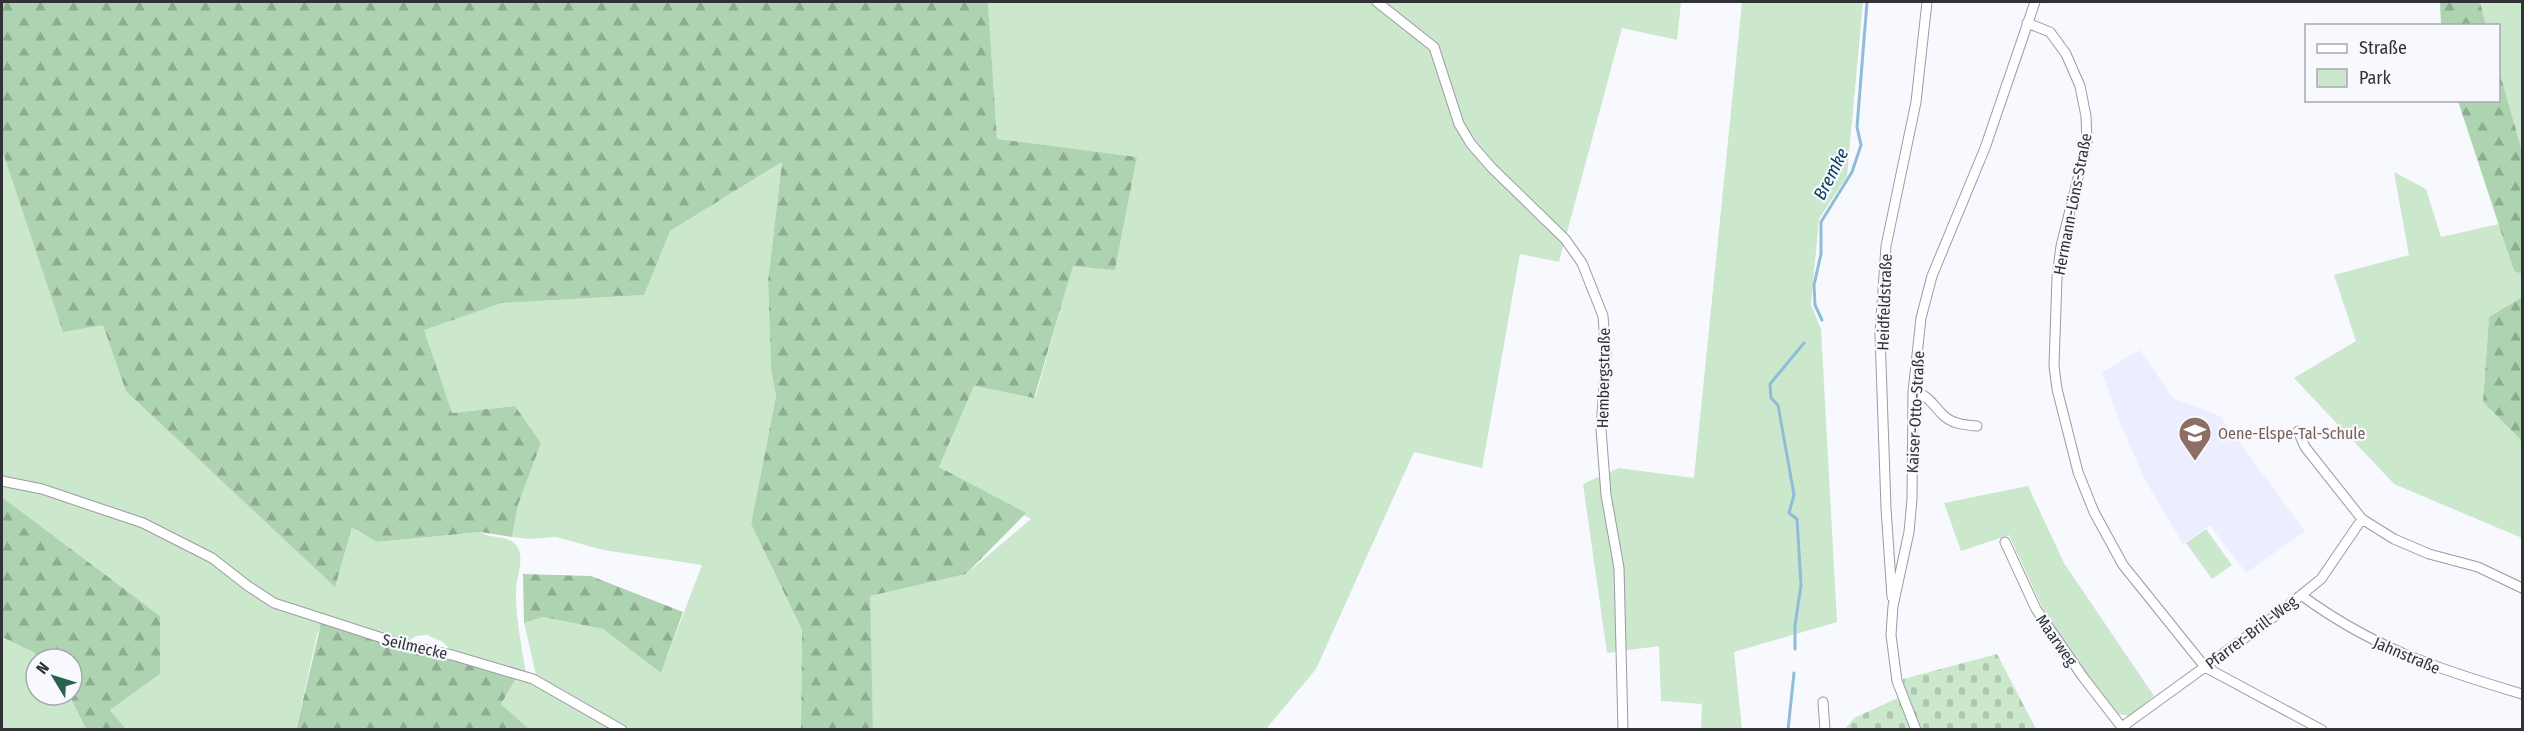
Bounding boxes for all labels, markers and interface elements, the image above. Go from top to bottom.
legend [2305,24,2500,102]
text: Straße [2359,37,2407,59]
text: Park [2359,67,2392,89]
street label: Hermann-Löns-Straße [2049,131,2096,277]
water label: Bremke [1809,144,1854,204]
street label: Heidfeldstraße [1873,253,1896,351]
street label: Hembergstraße [1593,327,1614,428]
street label: Kaiser-Otto-Straße [1903,350,1928,474]
school or university icon: Oene-Elspe-Tal-Schule [2177,415,2213,462]
place label: Oene-Elspe-Tal-Schule [2218,424,2366,443]
street label: Pfarrer-Brill-Weg [2202,591,2301,673]
street label: Maarweg [2032,611,2081,670]
street label: Seilmecke [380,630,449,663]
street label: Jahnstraße [2371,633,2443,678]
north arrow [24,647,84,707]
text: N [32,658,53,678]

